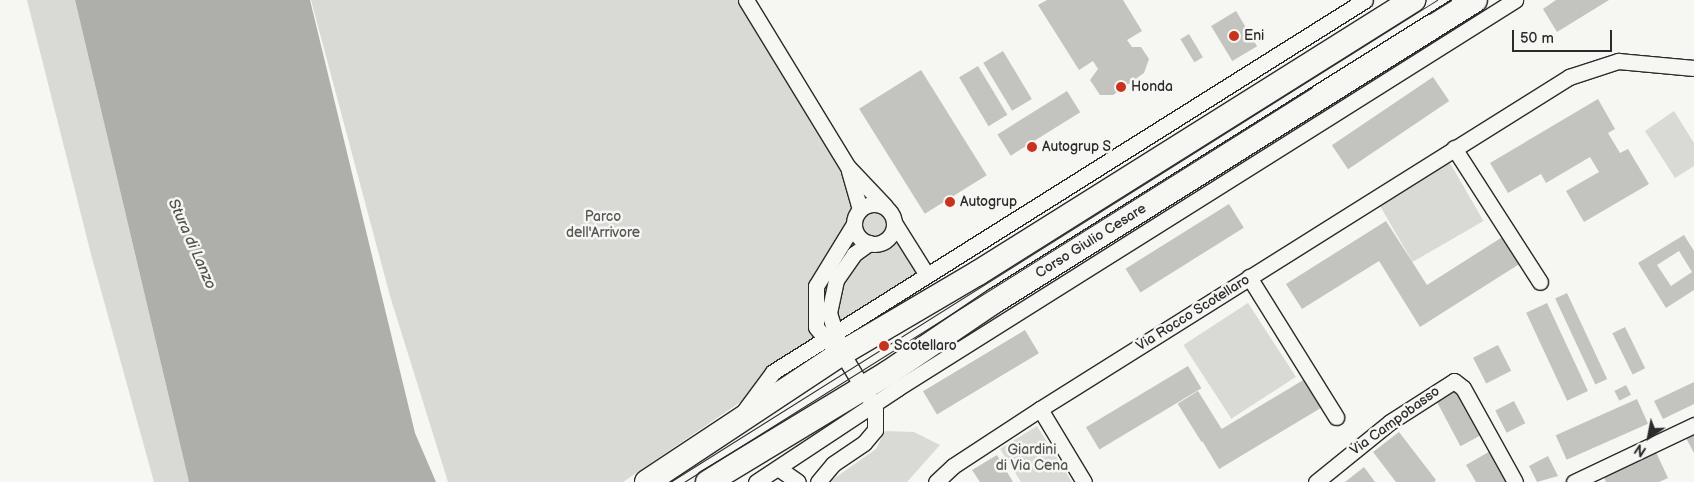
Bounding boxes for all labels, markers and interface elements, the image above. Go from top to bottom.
scale bar [1514,20,1614,52]
place label: Eni [1244,28,1264,44]
text: 50 m [1520,29,1554,48]
marker: Eni [1228,30,1240,42]
place label: Honda [1131,79,1173,95]
marker: Honda [1115,81,1127,93]
place label: Autogrup S [1042,139,1111,155]
marker: Autogrup S [1026,141,1038,153]
place label: Autogrup [960,194,1017,210]
water label: Stura di Lanzo [164,196,220,292]
marker: Autogrup [944,196,956,208]
street label: Corso Giulio Cesare [1032,200,1150,282]
park label: Parco dell'Arrivore [566,209,640,242]
street label: Via Rocco Scotellaro [1133,271,1253,355]
place label: Scotellaro [894,338,957,354]
marker: Scotellaro [878,340,890,352]
street label: Via Campobasso [1347,383,1443,459]
north arrow [1624,412,1674,462]
text: N [1632,440,1650,460]
park label: Giardini di Via Cena [996,442,1068,474]

